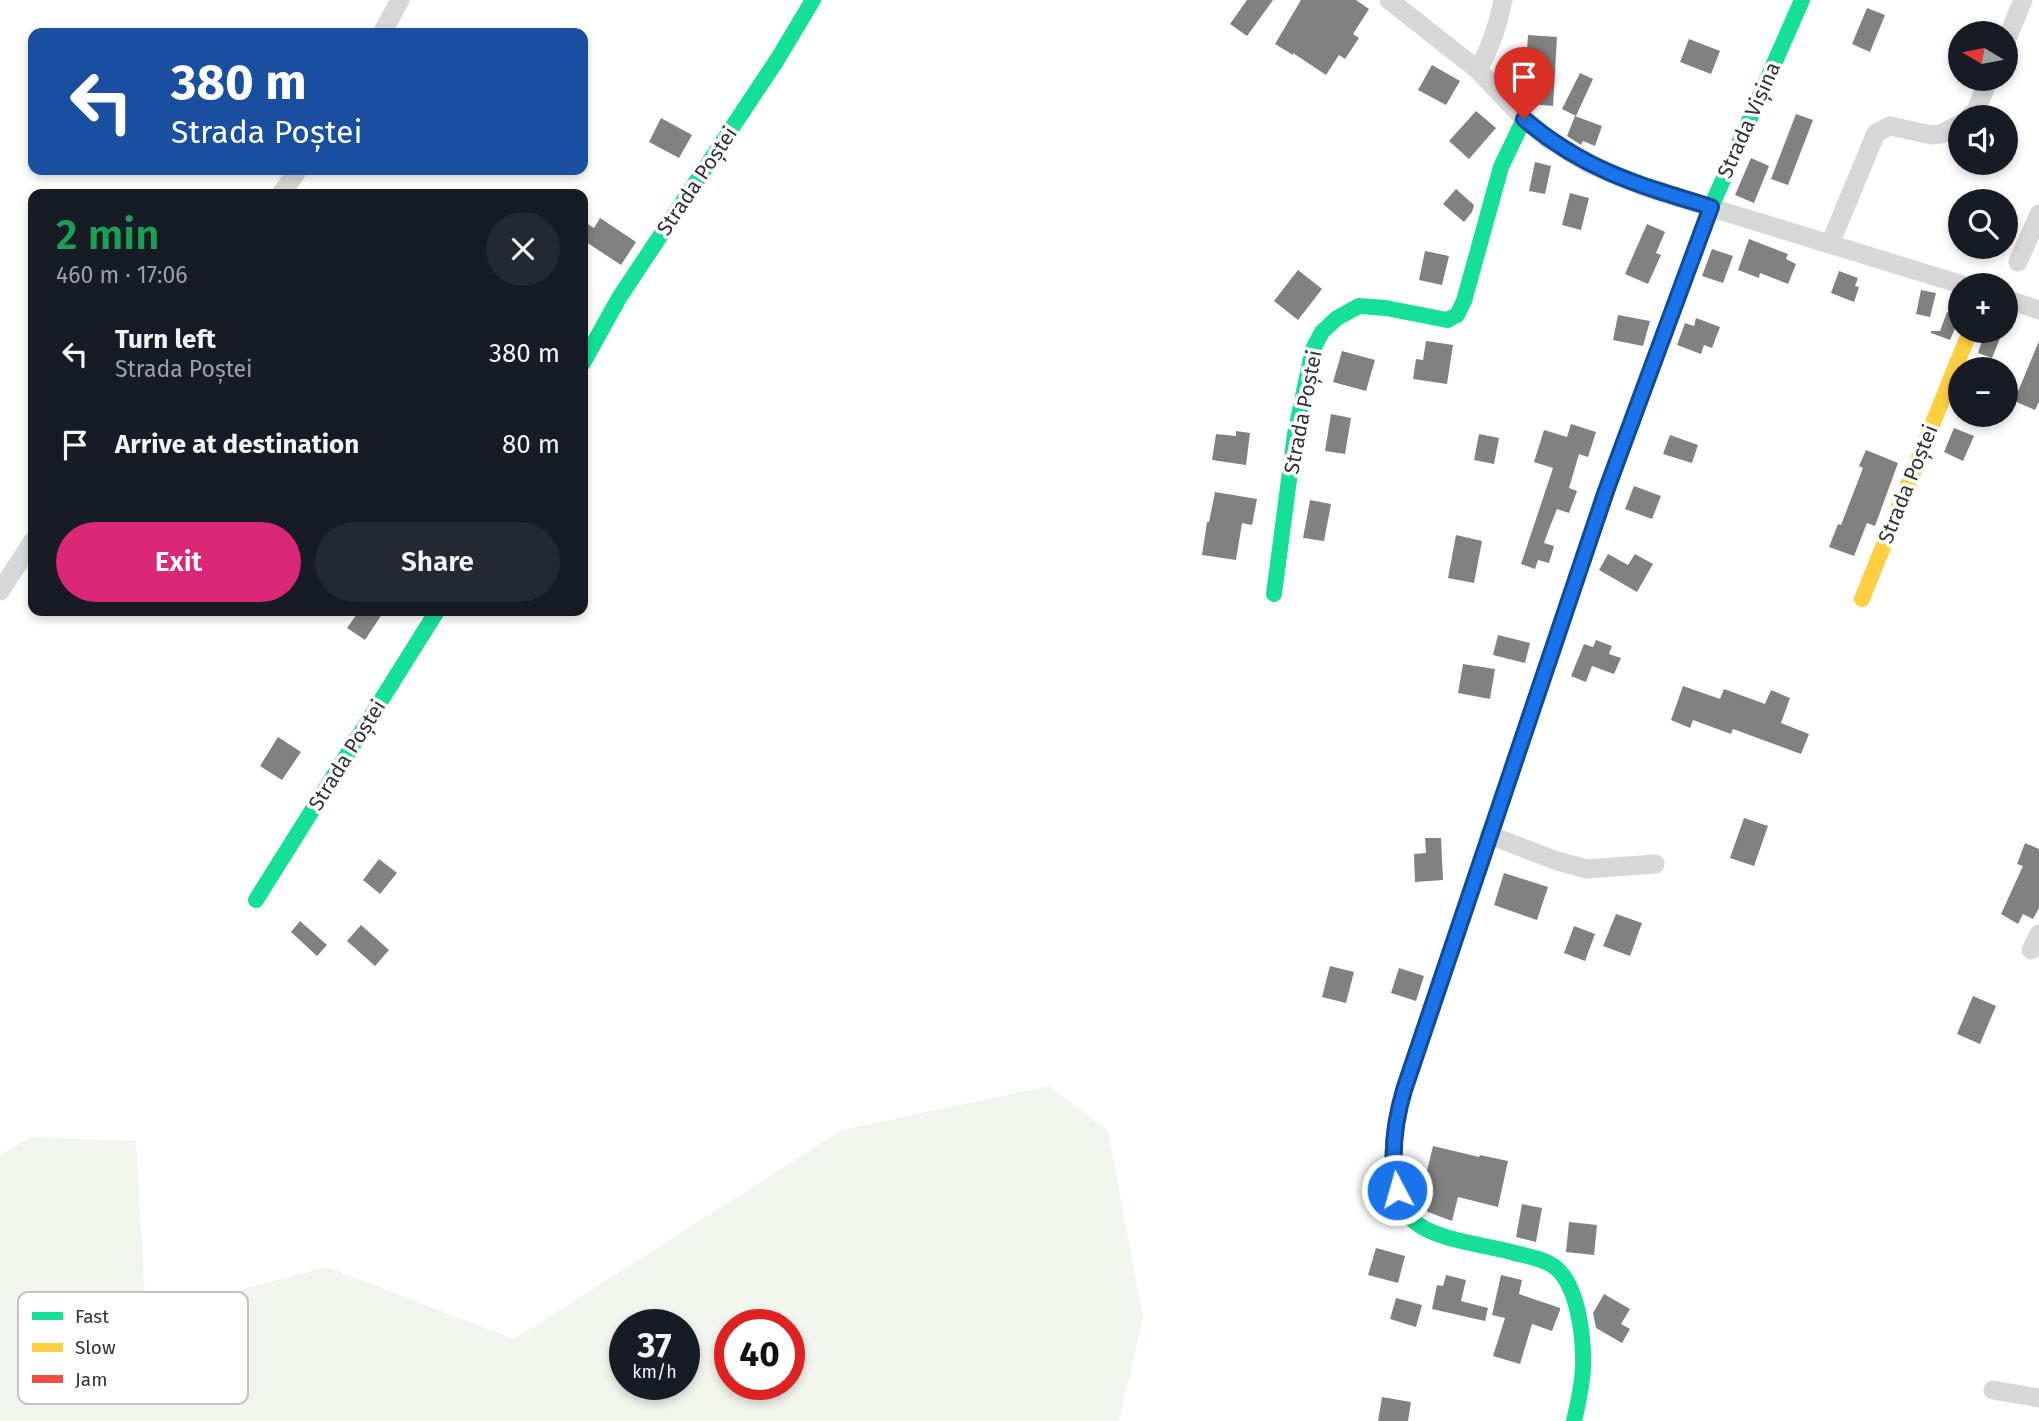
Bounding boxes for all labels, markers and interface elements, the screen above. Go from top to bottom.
north arrow [1948,21,2018,91]
map controls [1948,21,2018,427]
pin [1494,47,1554,119]
text: 380 m [171,53,307,112]
icon: left [56,56,147,147]
icon: arrive [1505,58,1543,96]
street label: Strada Vișina [1712,58,1786,182]
button: sound [1948,105,2018,175]
text: Strada Poștei [171,113,362,151]
street label: Strada Poștei [651,122,743,240]
button: search [1948,189,2018,259]
text: 2 min [56,210,160,260]
button: close [486,212,560,286]
text: 460 m · 17:06 [56,261,188,289]
button: + [1948,273,2018,343]
text: Turn left [115,324,216,355]
icon: left [56,335,94,373]
text: 380 m [489,338,560,369]
street label: Strada Poștei [1278,348,1328,476]
text: Strada Poștei [115,355,253,383]
button: − [1948,357,2018,427]
street label: Strada Poștei [1872,421,1944,547]
icon: arrive [56,426,94,464]
text: Arrive at destination [115,429,359,460]
text: 80 m [502,429,560,460]
button: Exit [56,522,301,602]
button: Share [315,522,560,602]
street label: Strada Poștei [303,695,391,815]
position arrow [1360,1153,1434,1227]
legend [18,1292,248,1404]
text: Fast [75,1305,109,1328]
speed limit sign: 40 [714,1309,805,1400]
text: 37 [637,1324,672,1366]
text: Slow [75,1336,116,1359]
text: km/h [632,1361,677,1383]
text: Jam [75,1368,107,1391]

